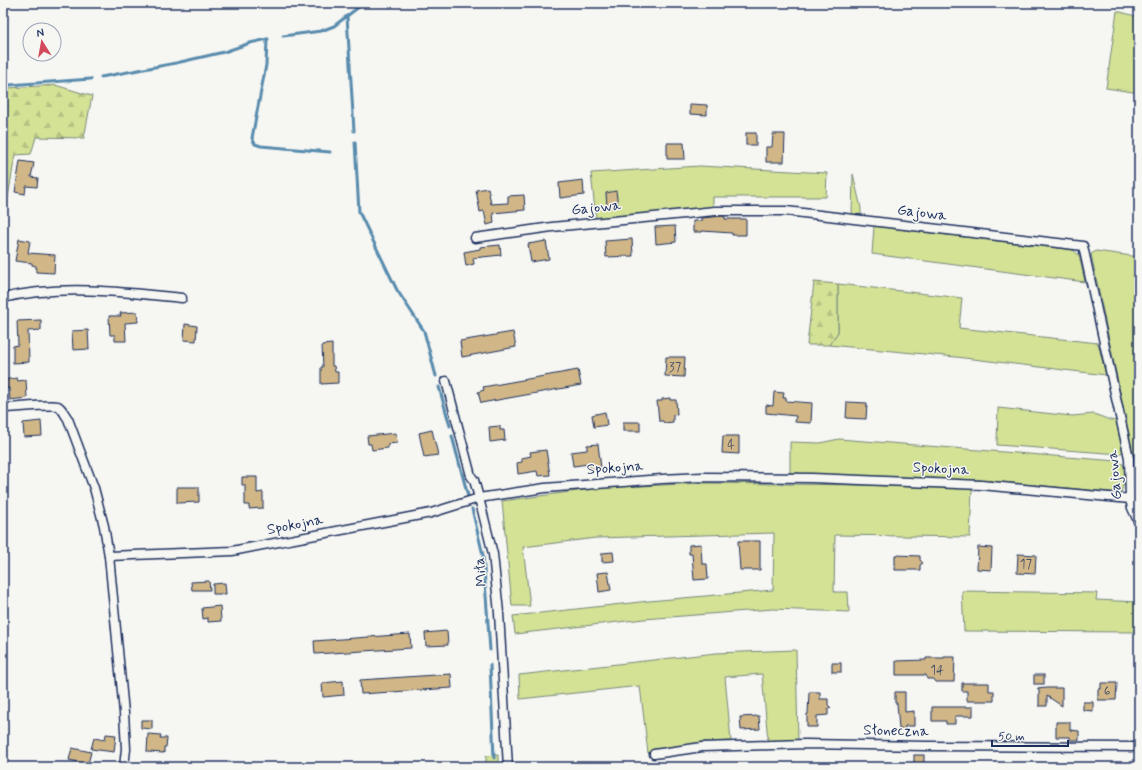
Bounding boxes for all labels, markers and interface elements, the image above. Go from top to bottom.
north arrow [22,22,62,62]
text: N [35,26,45,41]
street label: Gajowa [570,195,623,221]
street label: Gajowa [896,200,949,226]
house number: 37 [669,359,682,376]
house number: 4 [727,437,735,454]
street label: Gajowa [1103,448,1127,501]
street label: Spokojna [586,456,645,480]
street label: Spokojna [912,458,971,481]
street label: Spokojna [265,510,326,540]
street label: Miła [469,556,492,588]
house number: 17 [1020,556,1033,573]
house number: 14 [930,662,944,679]
house number: 6 [1104,683,1111,700]
street label: Słoneczna [863,720,930,742]
scale bar [992,722,1068,748]
text: 50 m [998,729,1025,745]

